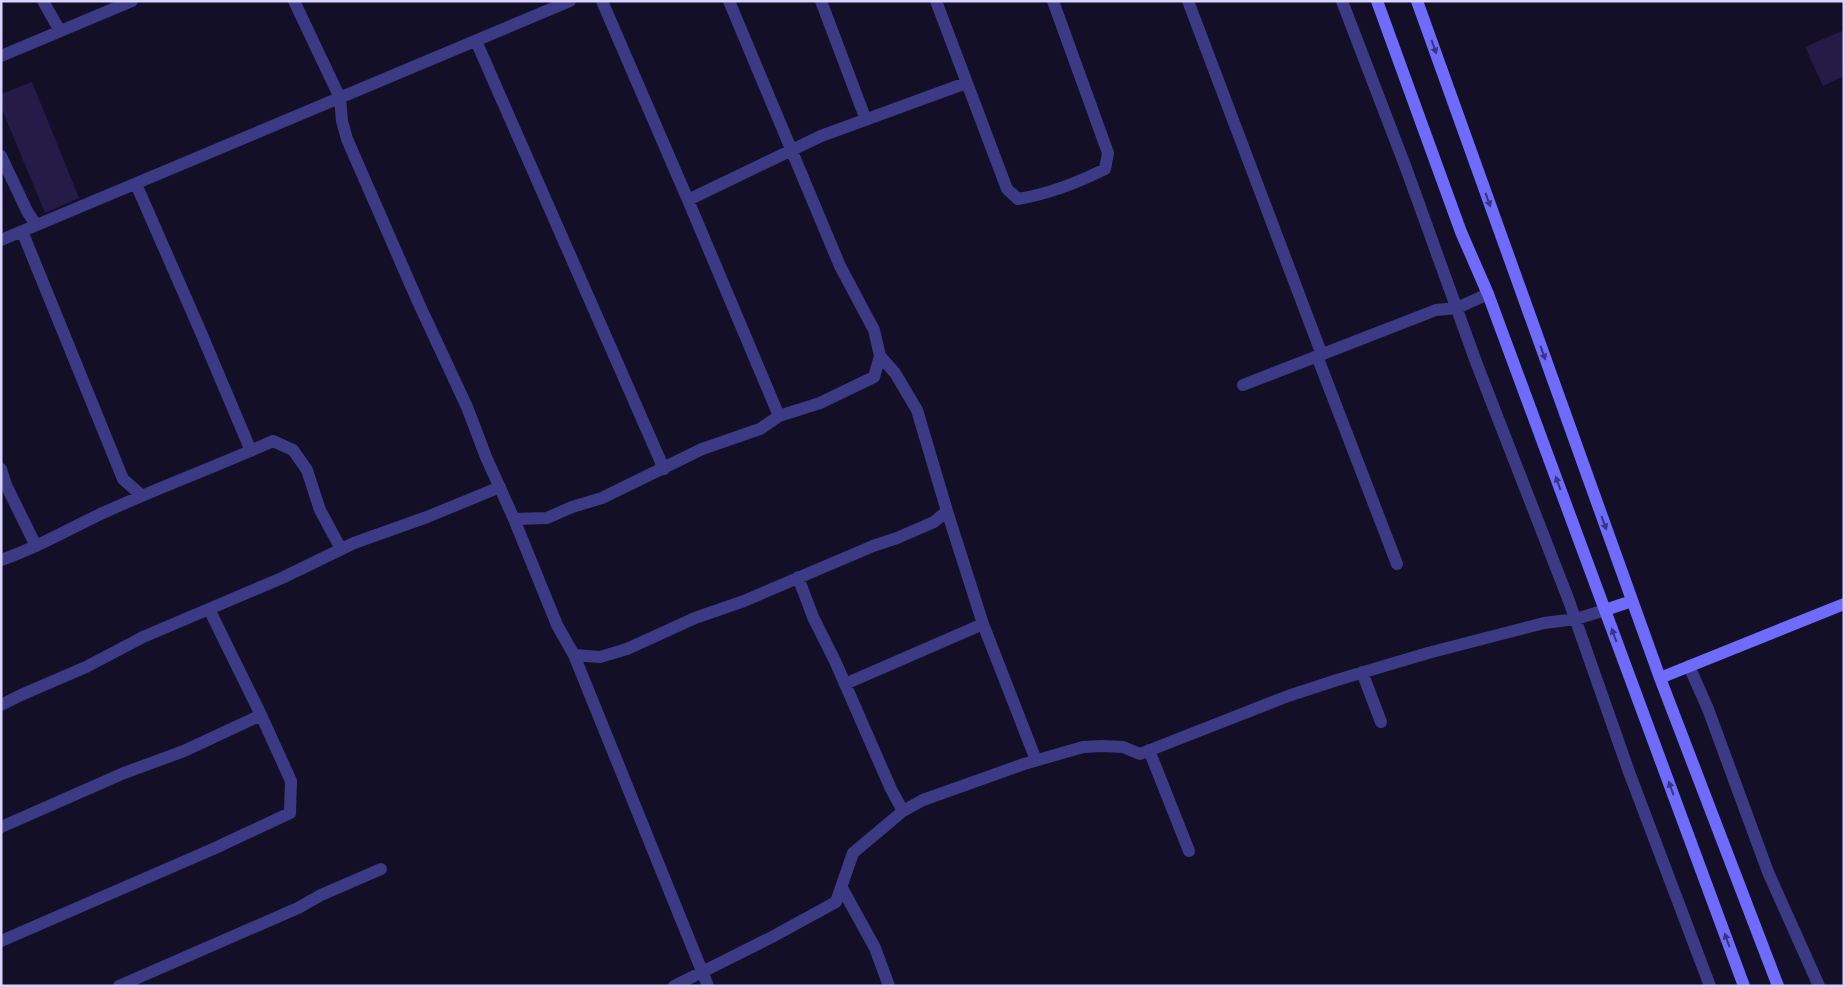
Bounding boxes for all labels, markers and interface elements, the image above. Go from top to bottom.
one-way arrow [1430,40,1438,55]
one-way arrow [1484,193,1492,208]
one-way arrow [1539,346,1547,361]
one-way arrow [1554,475,1562,490]
one-way arrow [1601,515,1608,530]
one-way arrow [1610,627,1618,642]
one-way arrow [1667,780,1674,795]
one-way arrow [1723,932,1731,947]

